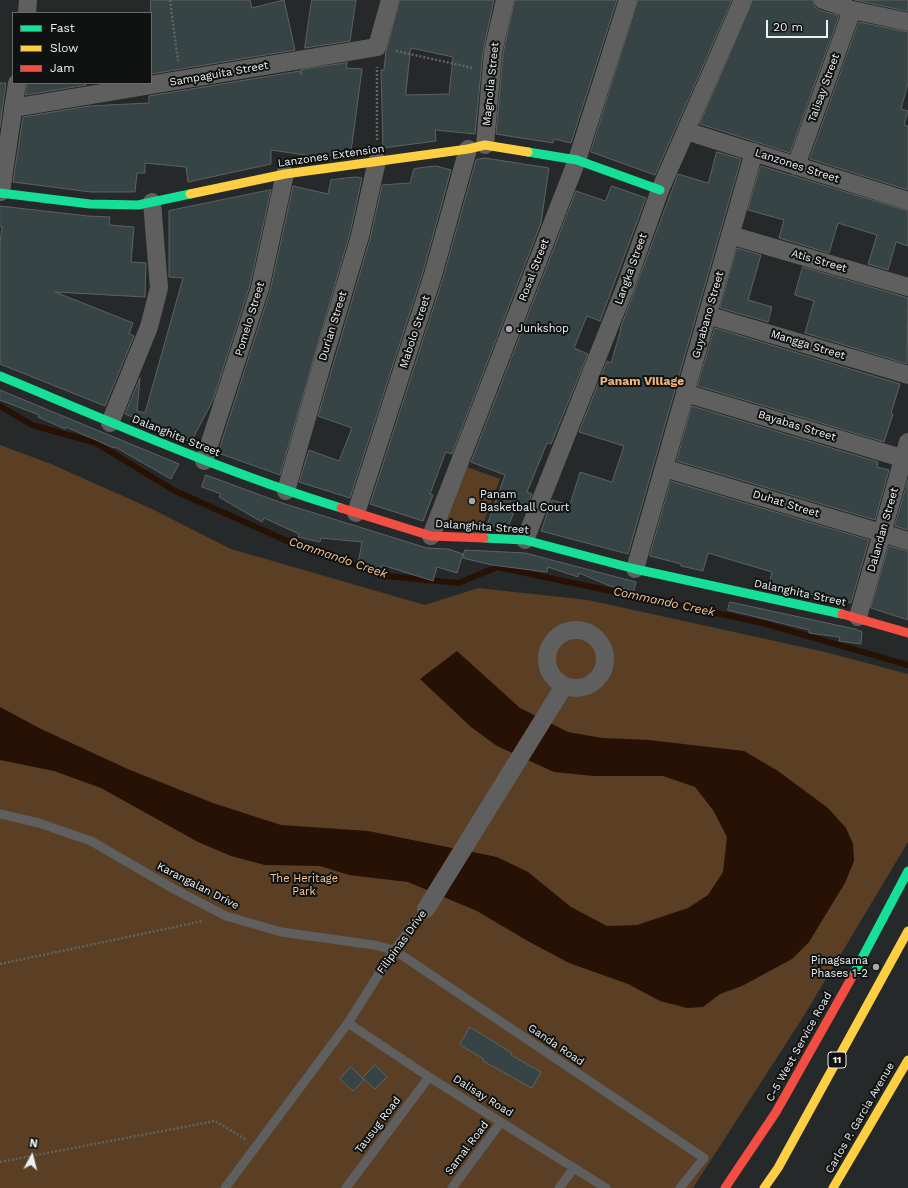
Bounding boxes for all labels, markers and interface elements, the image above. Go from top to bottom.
legend [12,12,152,84]
scale bar [768,12,830,38]
text: 20 m [773,20,803,34]
text: Fast [50,21,75,35]
text: Slow [50,41,78,55]
street label: Magnolia Street [480,41,502,127]
street label: Talisay Street [805,52,843,124]
street label: Sampaguita Street [169,59,269,89]
text: Jam [50,61,75,75]
street label: Lanzones Extension [277,142,385,170]
street label: Lanzones Street [753,146,841,186]
street label: Langka Street [612,232,650,306]
street label: Rosal Street [516,237,552,303]
street label: Atis Street [790,247,848,275]
street label: Guyabano Street [689,270,727,360]
street label: Pomelo Street [232,280,268,358]
street label: Durian Street [316,290,350,362]
street label: Mabolo Street [397,294,433,370]
place label: Junkshop [517,322,569,336]
marker: Junkshop [504,324,514,334]
street label: Mangga Street [769,327,847,363]
district label: Panam Village [600,374,684,388]
street label: Bayabas Street [757,408,837,444]
street label: Dalanghita Street [130,412,222,460]
street label: Dalandan Street [865,486,901,574]
place label: Panam Basketball Court [480,488,569,514]
street label: Duhat Street [751,488,821,520]
marker: Panam Basketball Court [467,496,477,506]
street label: Dalanghita Street [435,517,529,537]
water label: Commando Creek [287,534,389,582]
street label: Dalanghita Street [753,577,847,609]
water label: Commando Creek [612,584,716,620]
street label: Karangalan Drive [155,860,241,912]
park label: The Heritage Park [270,872,338,898]
street label: Filipinas Drive [374,908,430,976]
place label: Pinagsama Phases 1-2 [811,954,868,980]
marker: Pinagsama Phases 1-2 [871,962,881,972]
street label: C-5 West Service Road [763,990,835,1104]
street label: Ganda Road [525,1021,587,1069]
road number: 11 [828,1052,846,1068]
street label: Carlos P. Garcia Avenue [823,1060,897,1176]
street label: Dalisay Road [450,1072,516,1120]
street label: Tausug Road [352,1094,404,1156]
street label: Samal Road [443,1119,491,1177]
north arrow [12,1136,52,1176]
text: N [29,1137,38,1151]

